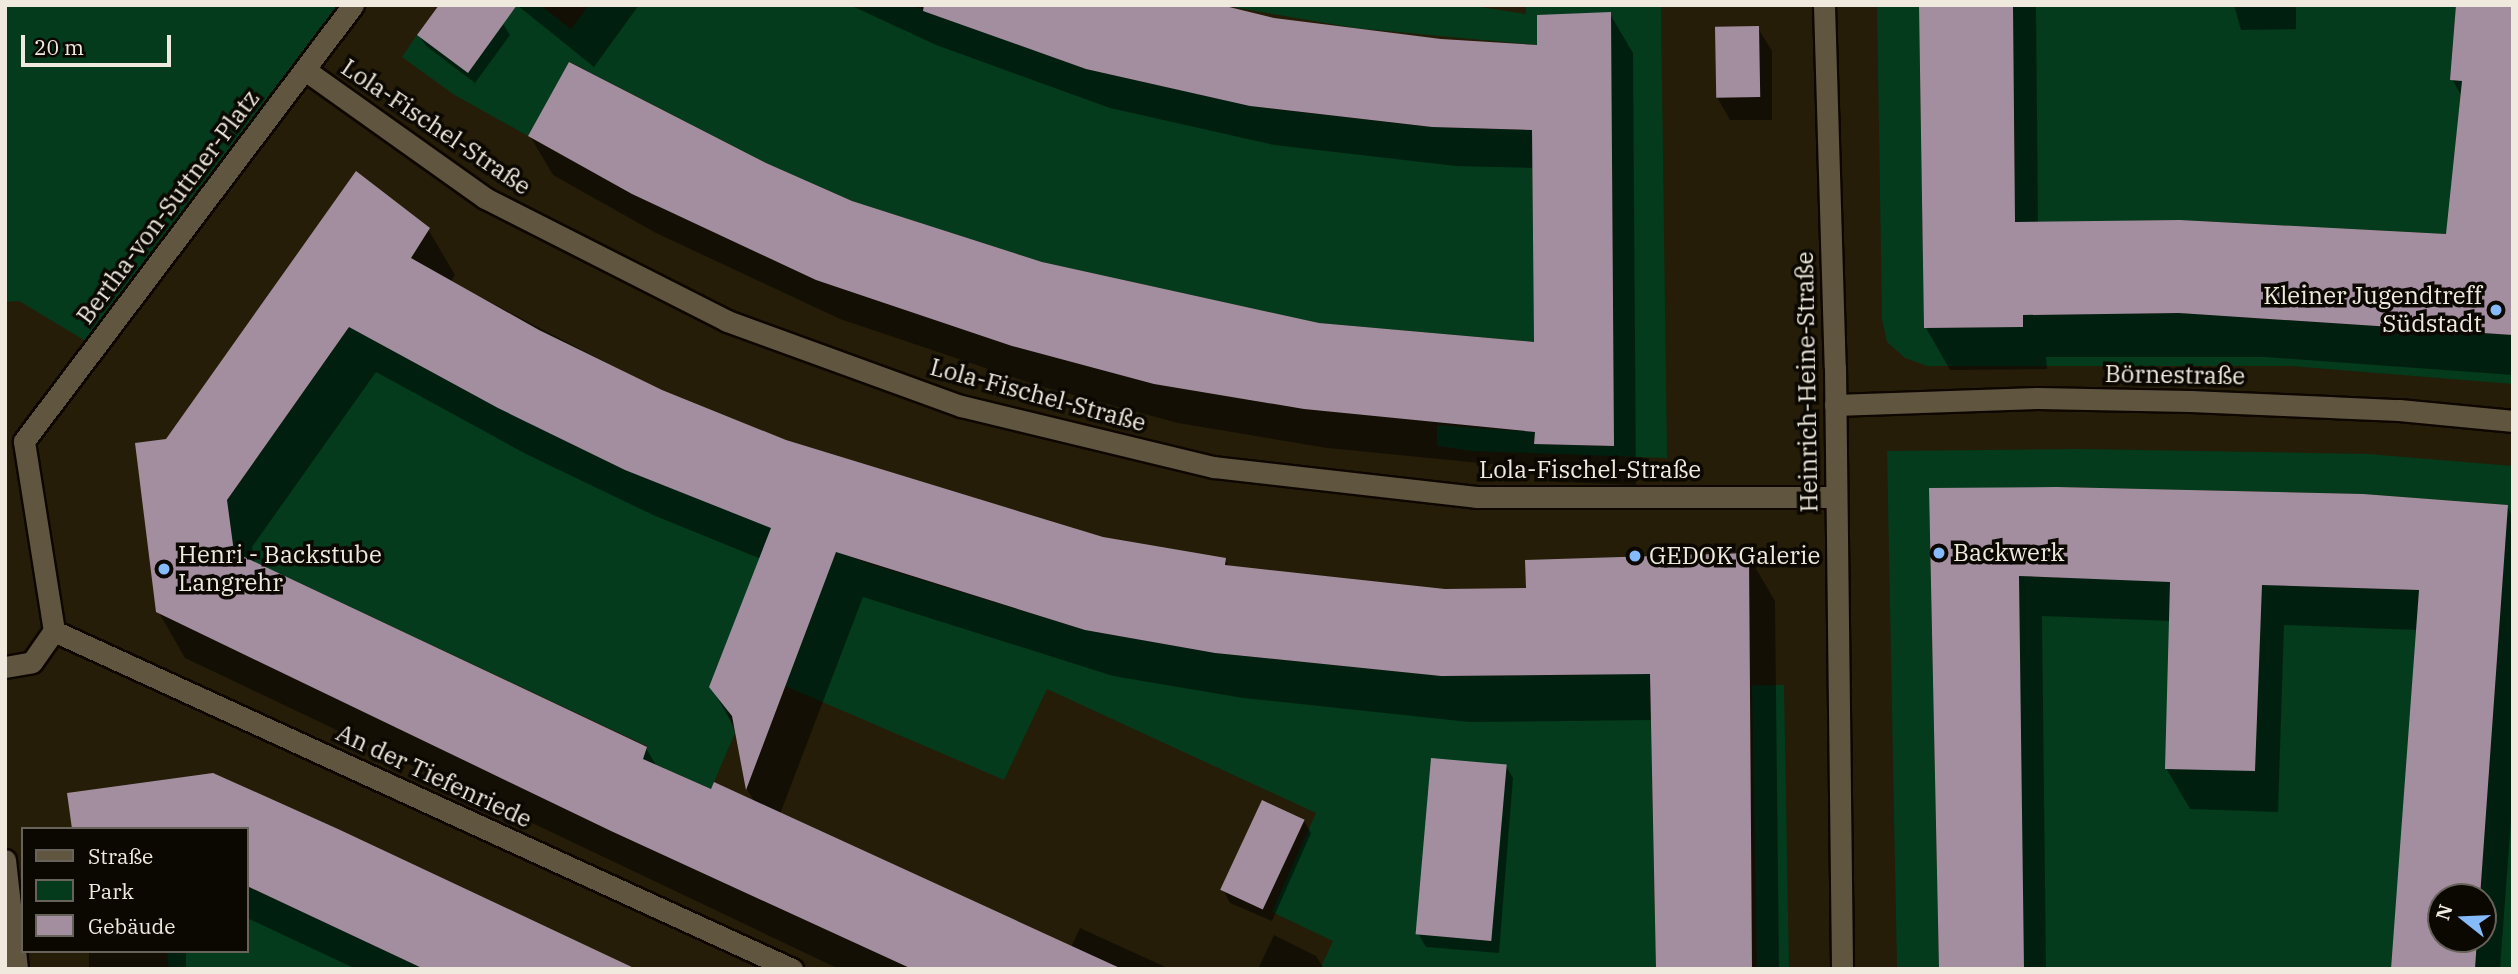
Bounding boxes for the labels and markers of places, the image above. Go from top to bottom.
place label: Kleiner Jugendtreff Südstadt [2263,282,2482,338]
marker: Kleiner Jugendtreff Südstadt [2488,302,2504,318]
place label: Backwerk [1953,539,2065,567]
place label: Henri - Backstube Langrehr [178,541,382,597]
place label: GEDOK Galerie [1649,542,1820,570]
marker: Backwerk [1931,545,1947,561]
marker: GEDOK Galerie [1627,548,1643,564]
marker: Henri - Backstube Langrehr [156,561,172,577]

